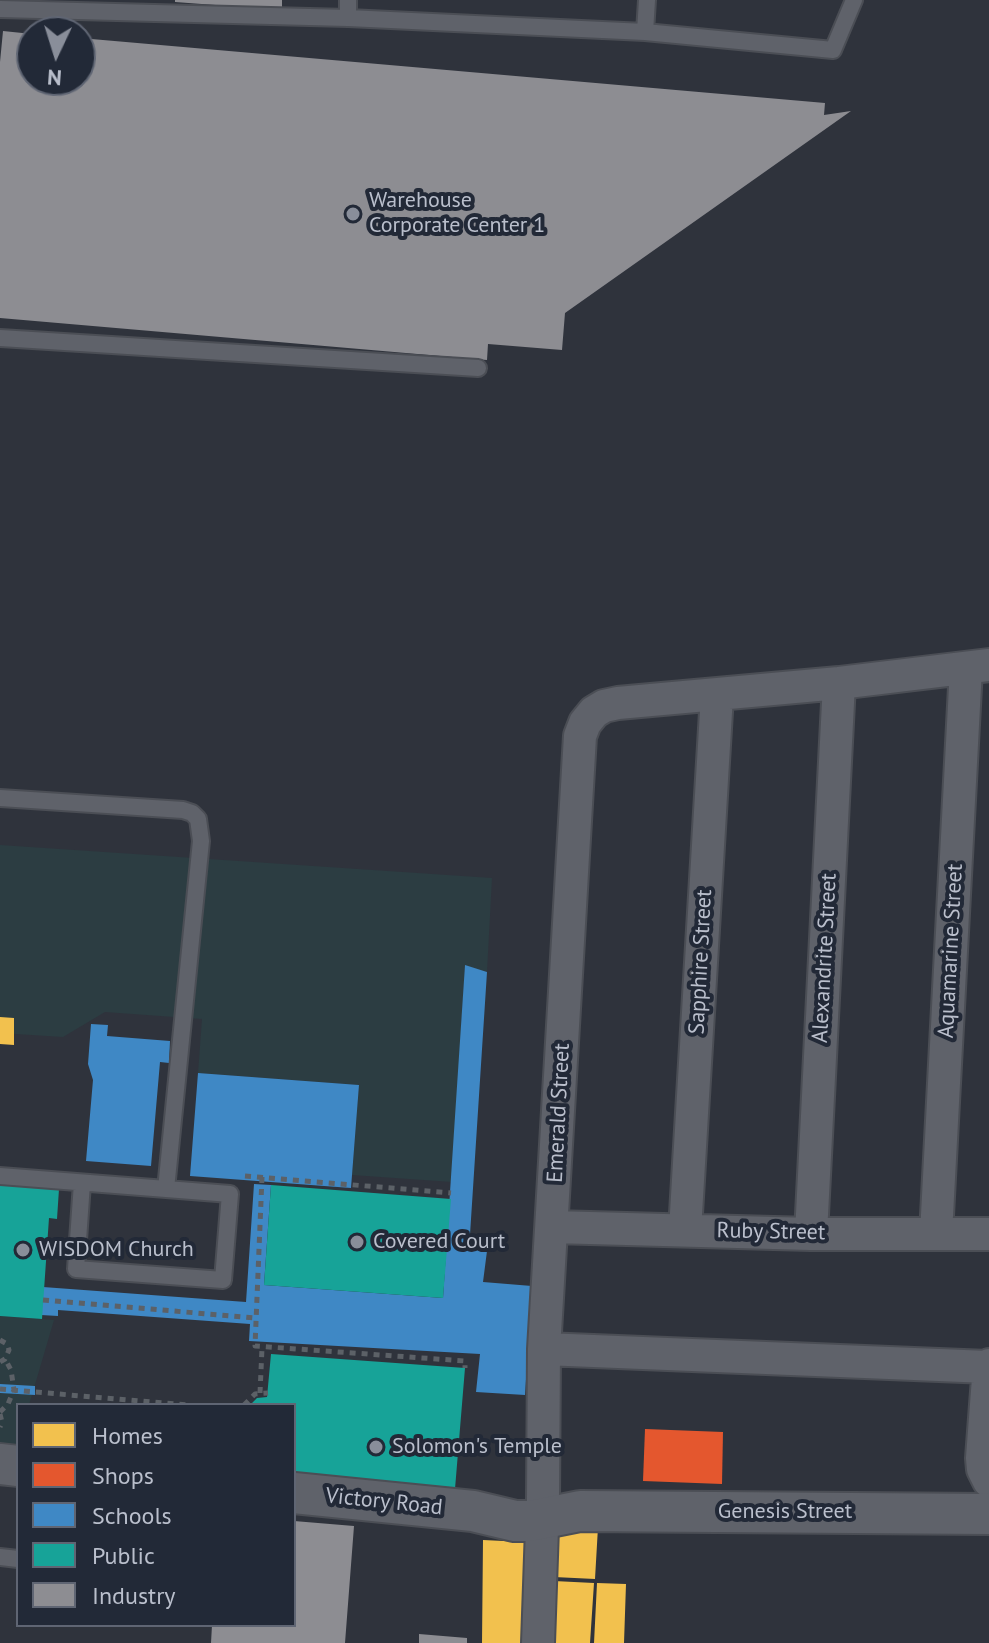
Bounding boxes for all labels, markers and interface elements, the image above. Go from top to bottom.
north arrow [16,16,96,96]
text: N [46,63,63,92]
place label: Warehouse Corporate Center 1 [369,188,545,240]
marker: Warehouse Corporate Center 1 [344,205,362,223]
street label: Aquamarine Street [933,863,969,1039]
street label: Alexandrite Street [807,872,843,1044]
street label: Sapphire Street [684,889,718,1035]
street label: Emerald Street [542,1043,576,1183]
street label: Ruby Street [716,1218,826,1246]
place label: Covered Court [373,1229,505,1255]
marker: Covered Court [348,1233,366,1251]
place label: WISDOM Church [39,1237,194,1263]
marker: WISDOM Church [14,1241,32,1259]
legend [16,1403,296,1627]
text: Homes [92,1420,163,1451]
place label: Solomon's Temple [392,1434,562,1460]
marker: Solomon's Temple [367,1438,385,1456]
text: Shops [92,1460,154,1491]
street label: Victory Road [324,1483,444,1521]
street label: Genesis Street [718,1499,852,1525]
text: Schools [92,1500,172,1531]
text: Public [92,1540,155,1571]
text: Industry [92,1580,176,1611]

